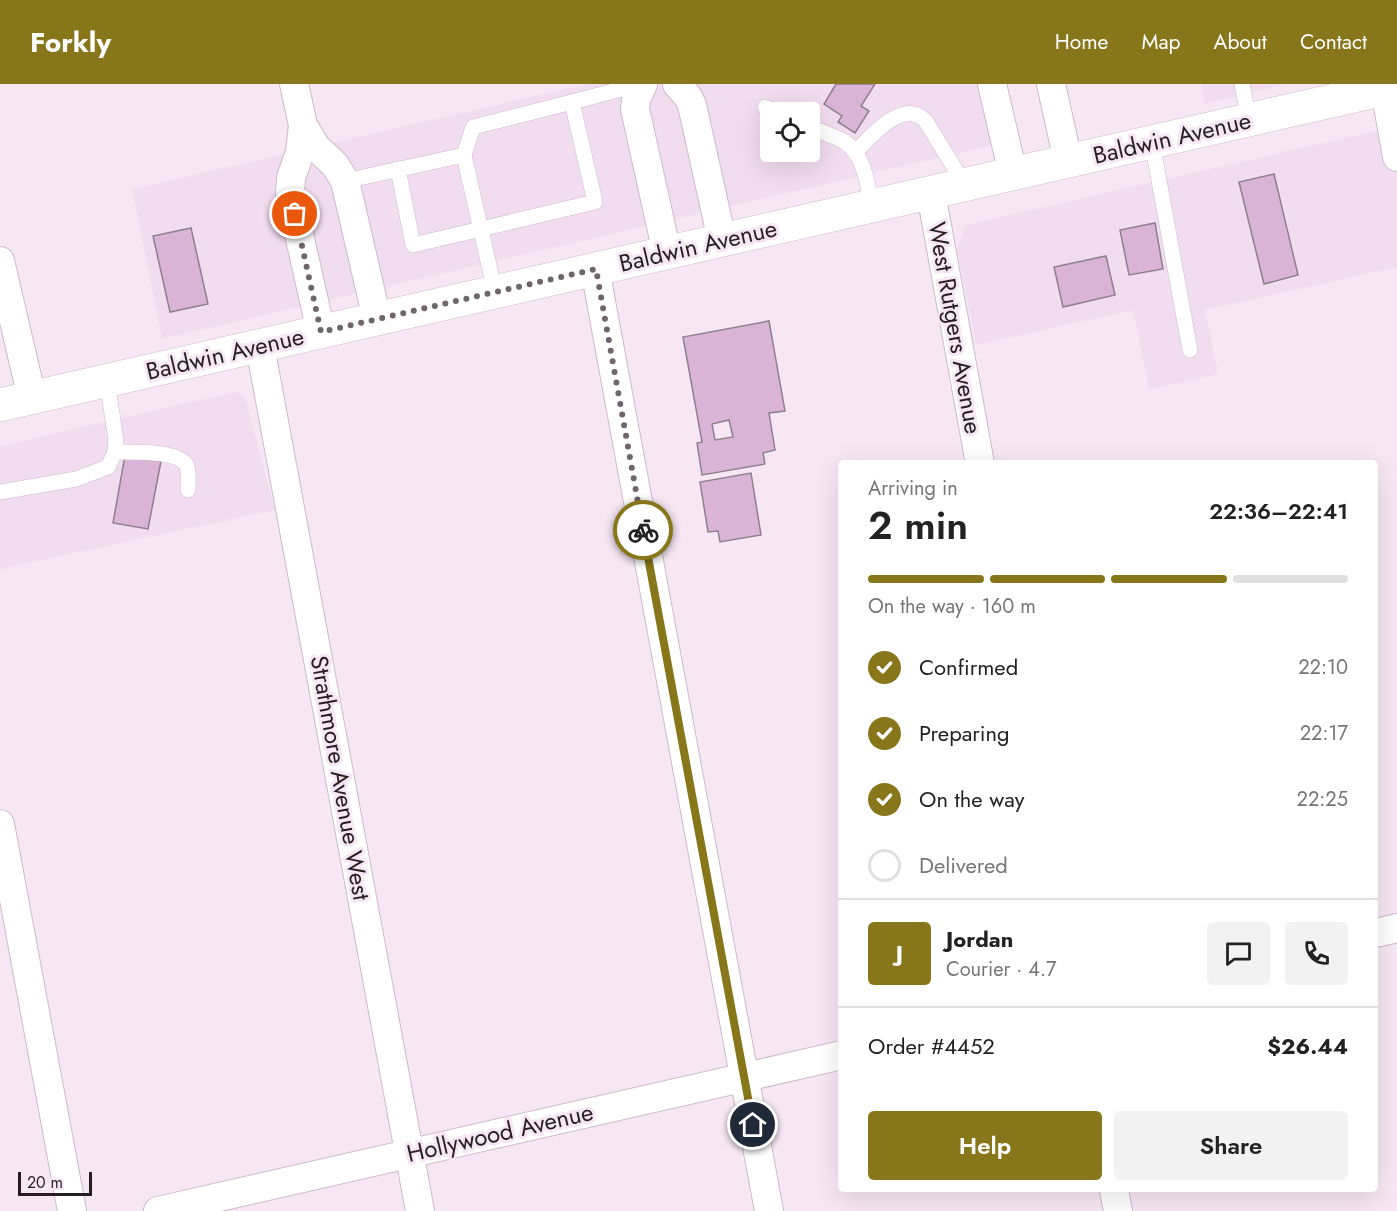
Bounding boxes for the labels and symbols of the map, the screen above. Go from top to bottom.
street label: Baldwin Avenue [1089,102,1254,173]
pin [269,188,320,239]
street label: Baldwin Avenue [615,210,780,281]
street label: West Rutgers Avenue [920,219,991,437]
street label: Baldwin Avenue [142,318,307,389]
courier [613,500,673,560]
street label: Strathmore Avenue West [302,653,379,903]
street label: Hollywood Avenue [403,1094,597,1171]
pin [727,1099,778,1150]
scale bar [18,1169,92,1196]

